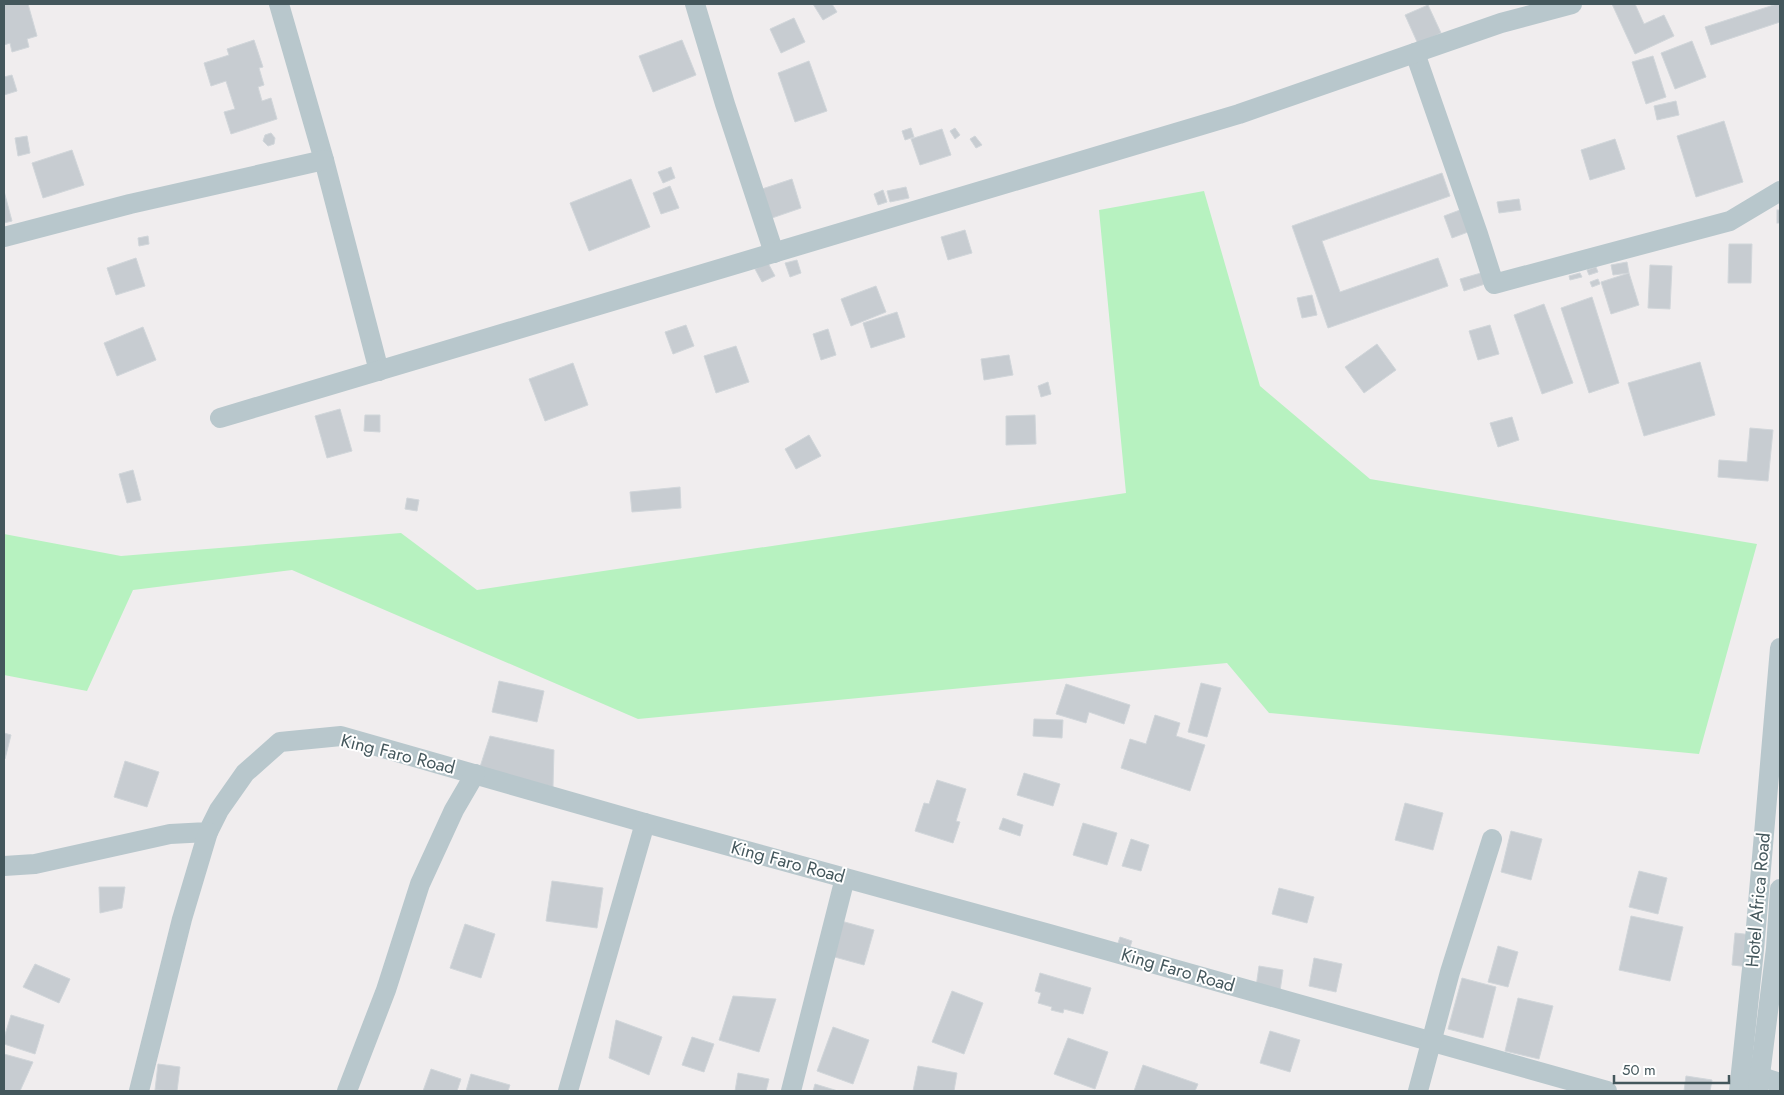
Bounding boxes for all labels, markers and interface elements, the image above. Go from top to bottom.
street label: King Faro Road [338,727,458,781]
street label: Hotel Africa Road [1739,832,1777,968]
street label: King Faro Road [728,834,848,890]
street label: King Faro Road [1118,941,1238,999]
scale bar [1614,1052,1729,1084]
text: 50 m [1622,1059,1656,1081]

